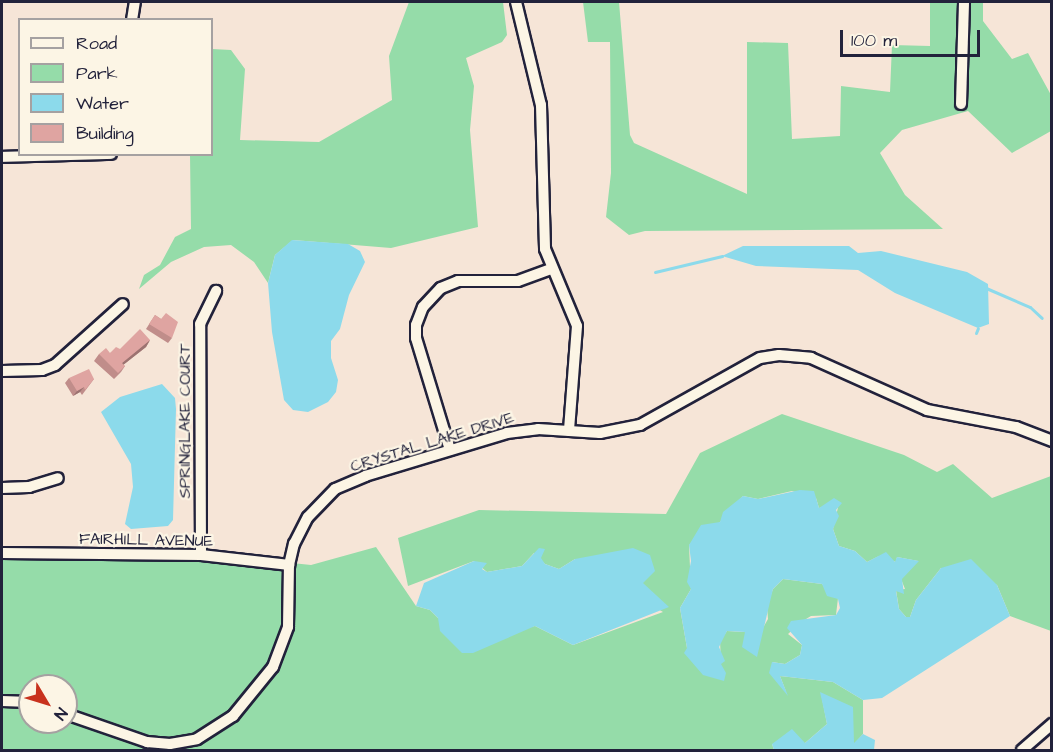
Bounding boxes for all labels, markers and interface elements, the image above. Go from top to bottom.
legend [18,18,213,156]
scale bar [843,18,982,56]
text: 100 m [851,28,897,53]
text: Road [76,31,117,56]
text: Park [76,61,118,86]
text: Water [76,91,129,116]
text: Building [76,121,134,146]
street label: SPRINGLAKE COURT [175,344,195,498]
street label: CRYSTAL LAKE DRIVE [348,408,516,476]
street label: FAIRHILL AVENUE [79,529,213,551]
north arrow [18,674,78,734]
text: N [49,703,72,725]

